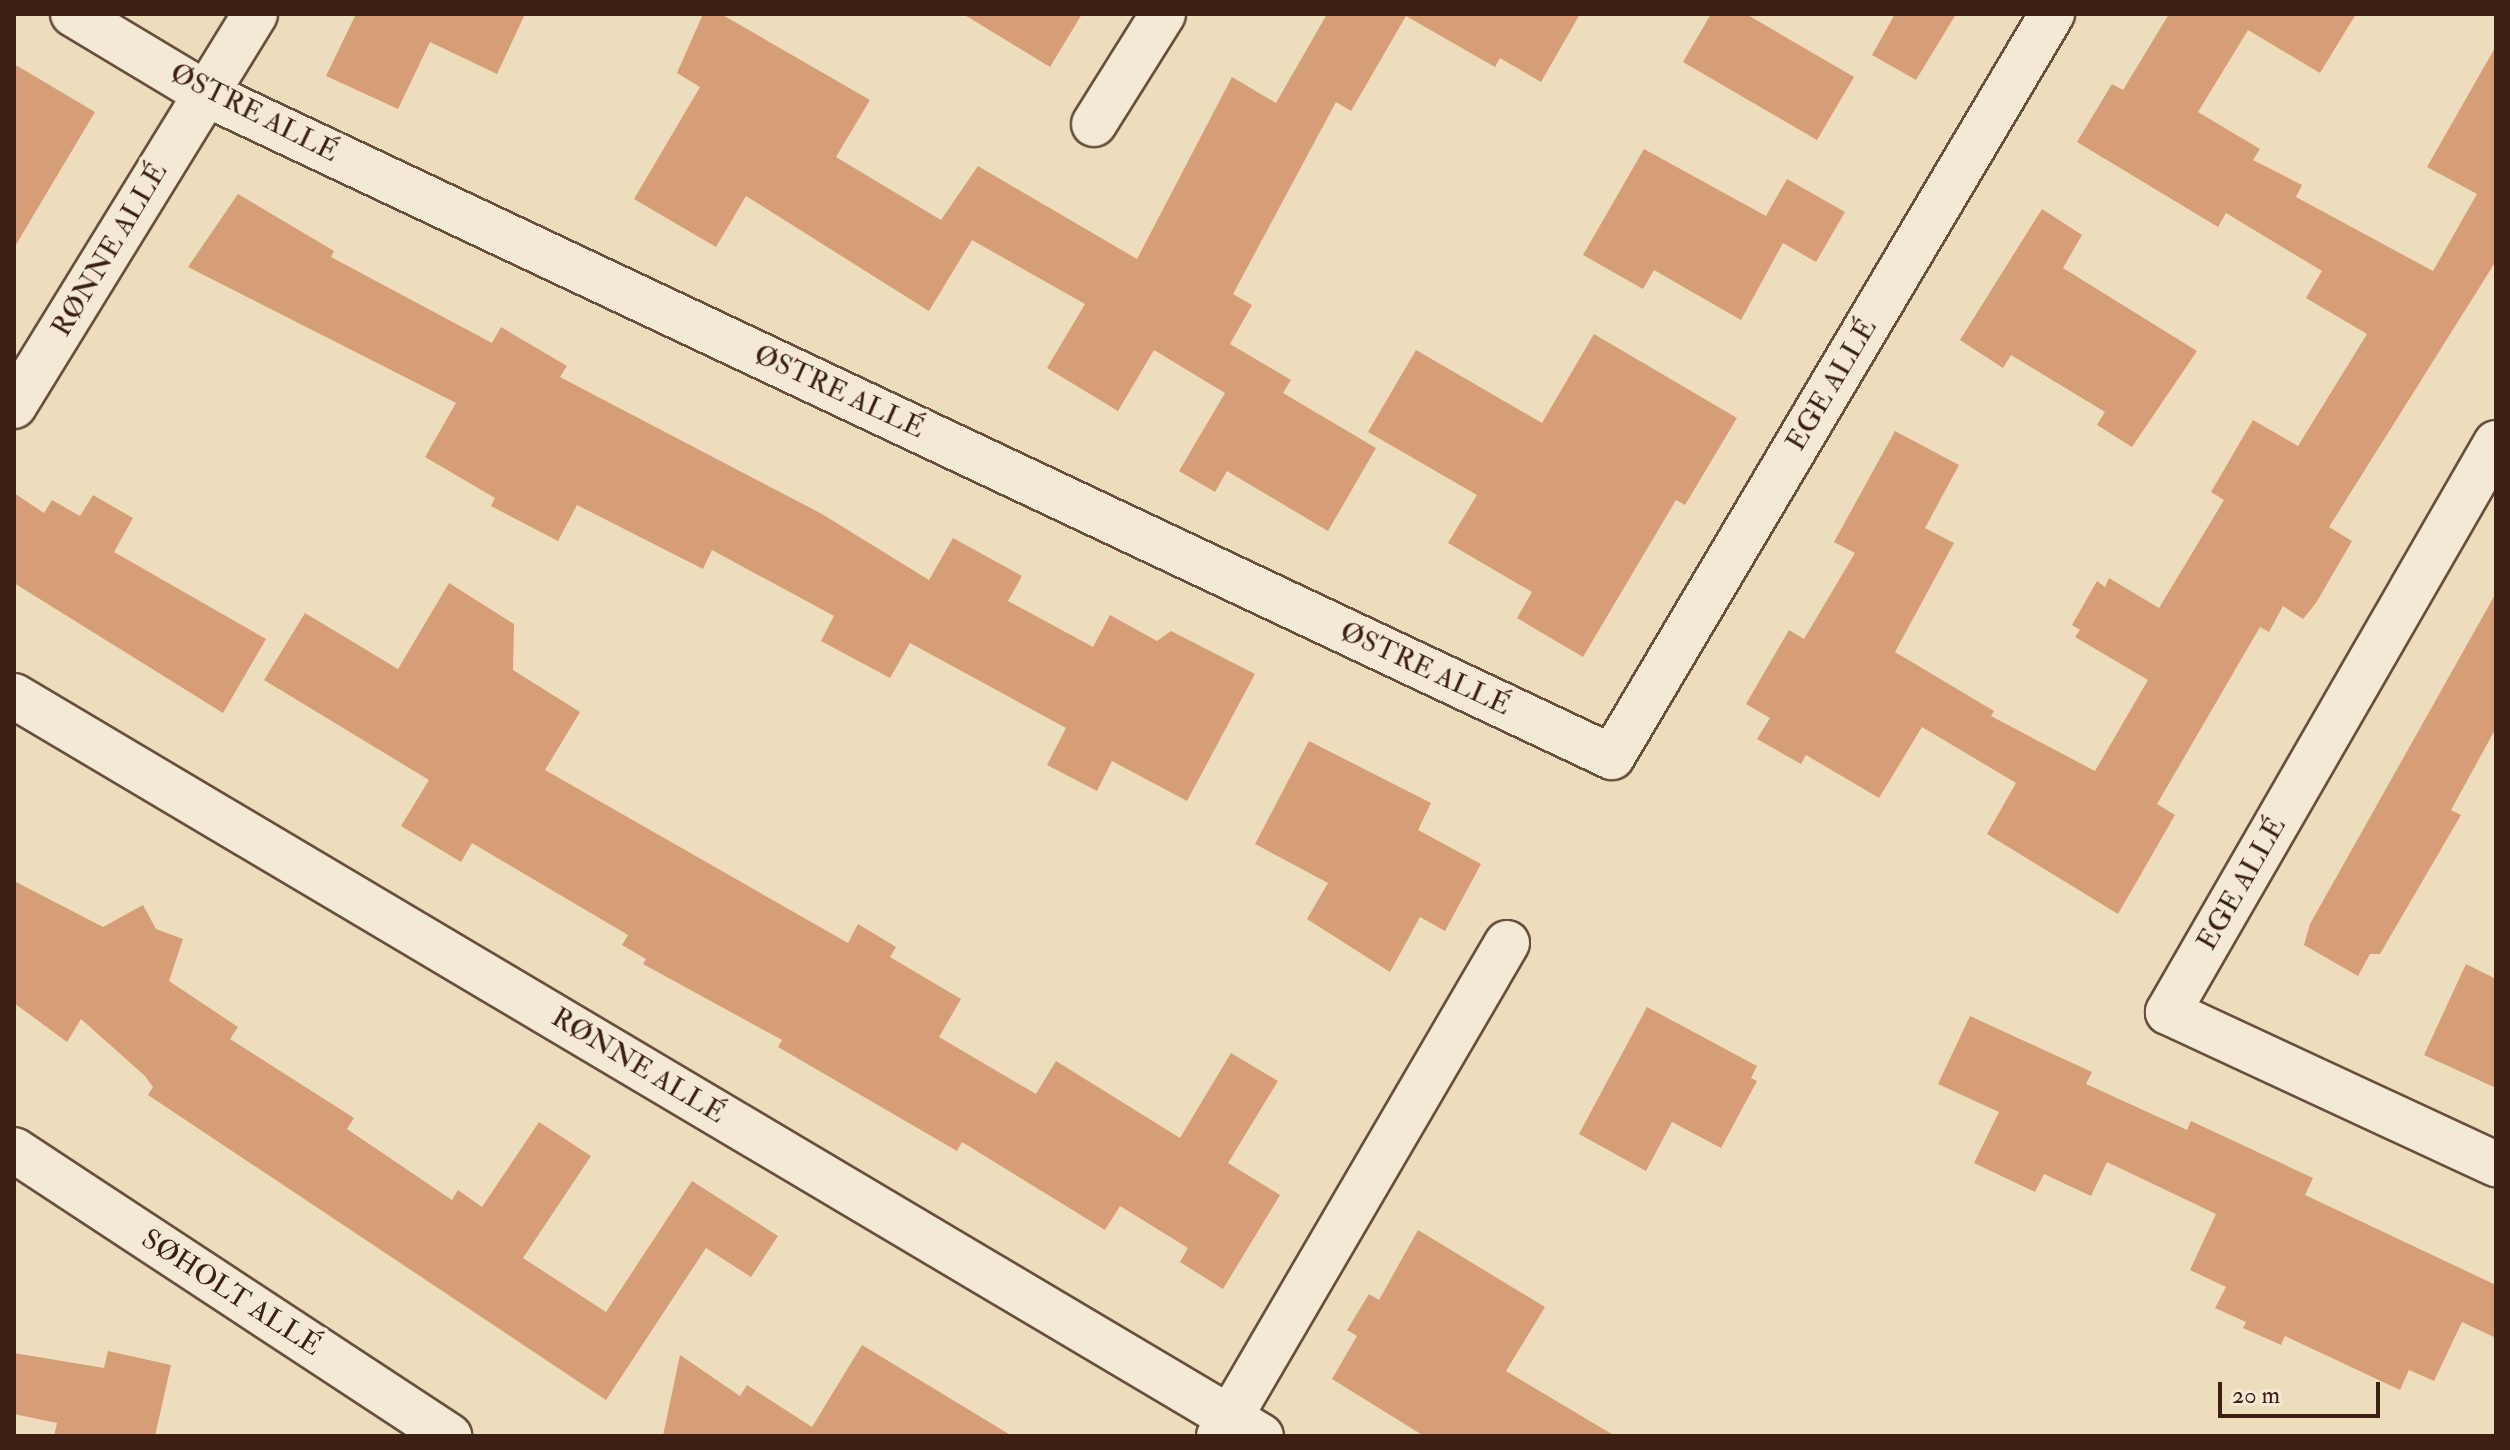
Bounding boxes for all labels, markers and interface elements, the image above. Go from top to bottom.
street label: ØSTRE ALLÉ [164,56,344,170]
street label: RØNNE ALLÉ [45,157,175,343]
street label: EGE ALLÉ [1779,313,1885,457]
street label: ØSTRE ALLÉ [749,338,929,446]
street label: ØSTRE ALLÉ [1335,615,1515,723]
street label: EGE ALLÉ [2190,811,2294,957]
street label: RØNNE ALLÉ [545,1001,731,1131]
street label: SØHOLT ALLÉ [135,1222,327,1364]
scale bar [2222,1366,2384,1416]
text: 20 m [2232,1380,2280,1411]

